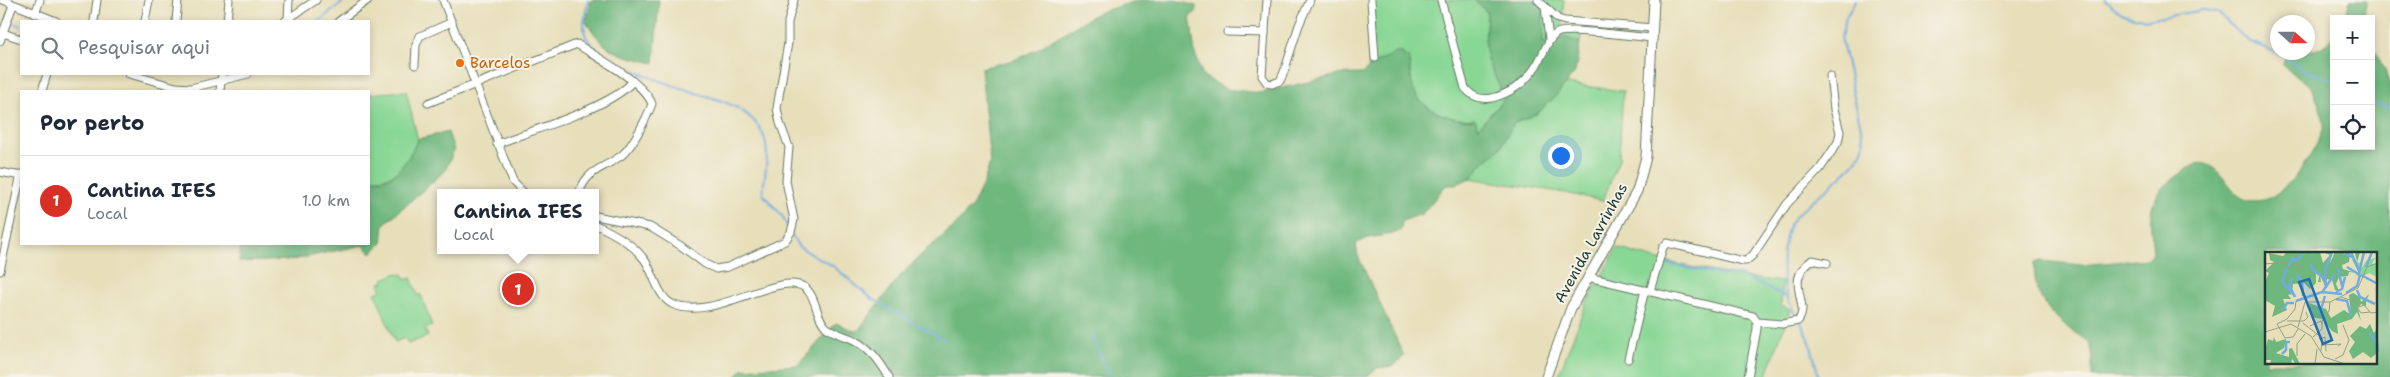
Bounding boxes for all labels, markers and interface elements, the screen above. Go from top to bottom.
north arrow [2270,15,2315,60]
map controls [2330,15,2375,150]
button: + [2330,15,2375,60]
search box [20,20,370,75]
icon: search [38,34,66,62]
text: Pesquisar aqui [78,35,210,60]
place label: Barcelos [470,53,530,73]
marker: Barcelos [454,57,466,69]
button: − [2330,60,2375,105]
button: locate [2330,105,2375,150]
text: Por perto [40,109,144,137]
your location [1548,143,1574,169]
text: Cantina IFES [87,178,216,203]
street label: Avenida Lavrinhas [1550,179,1632,307]
popup [437,189,599,254]
text: 1 [52,190,60,211]
text: 1.0 km [302,190,350,211]
text: Cantina IFES [454,199,582,224]
text: Local [87,203,128,224]
text: Local [454,224,494,245]
inset map [2265,252,2378,364]
pin: 1 [502,270,534,308]

